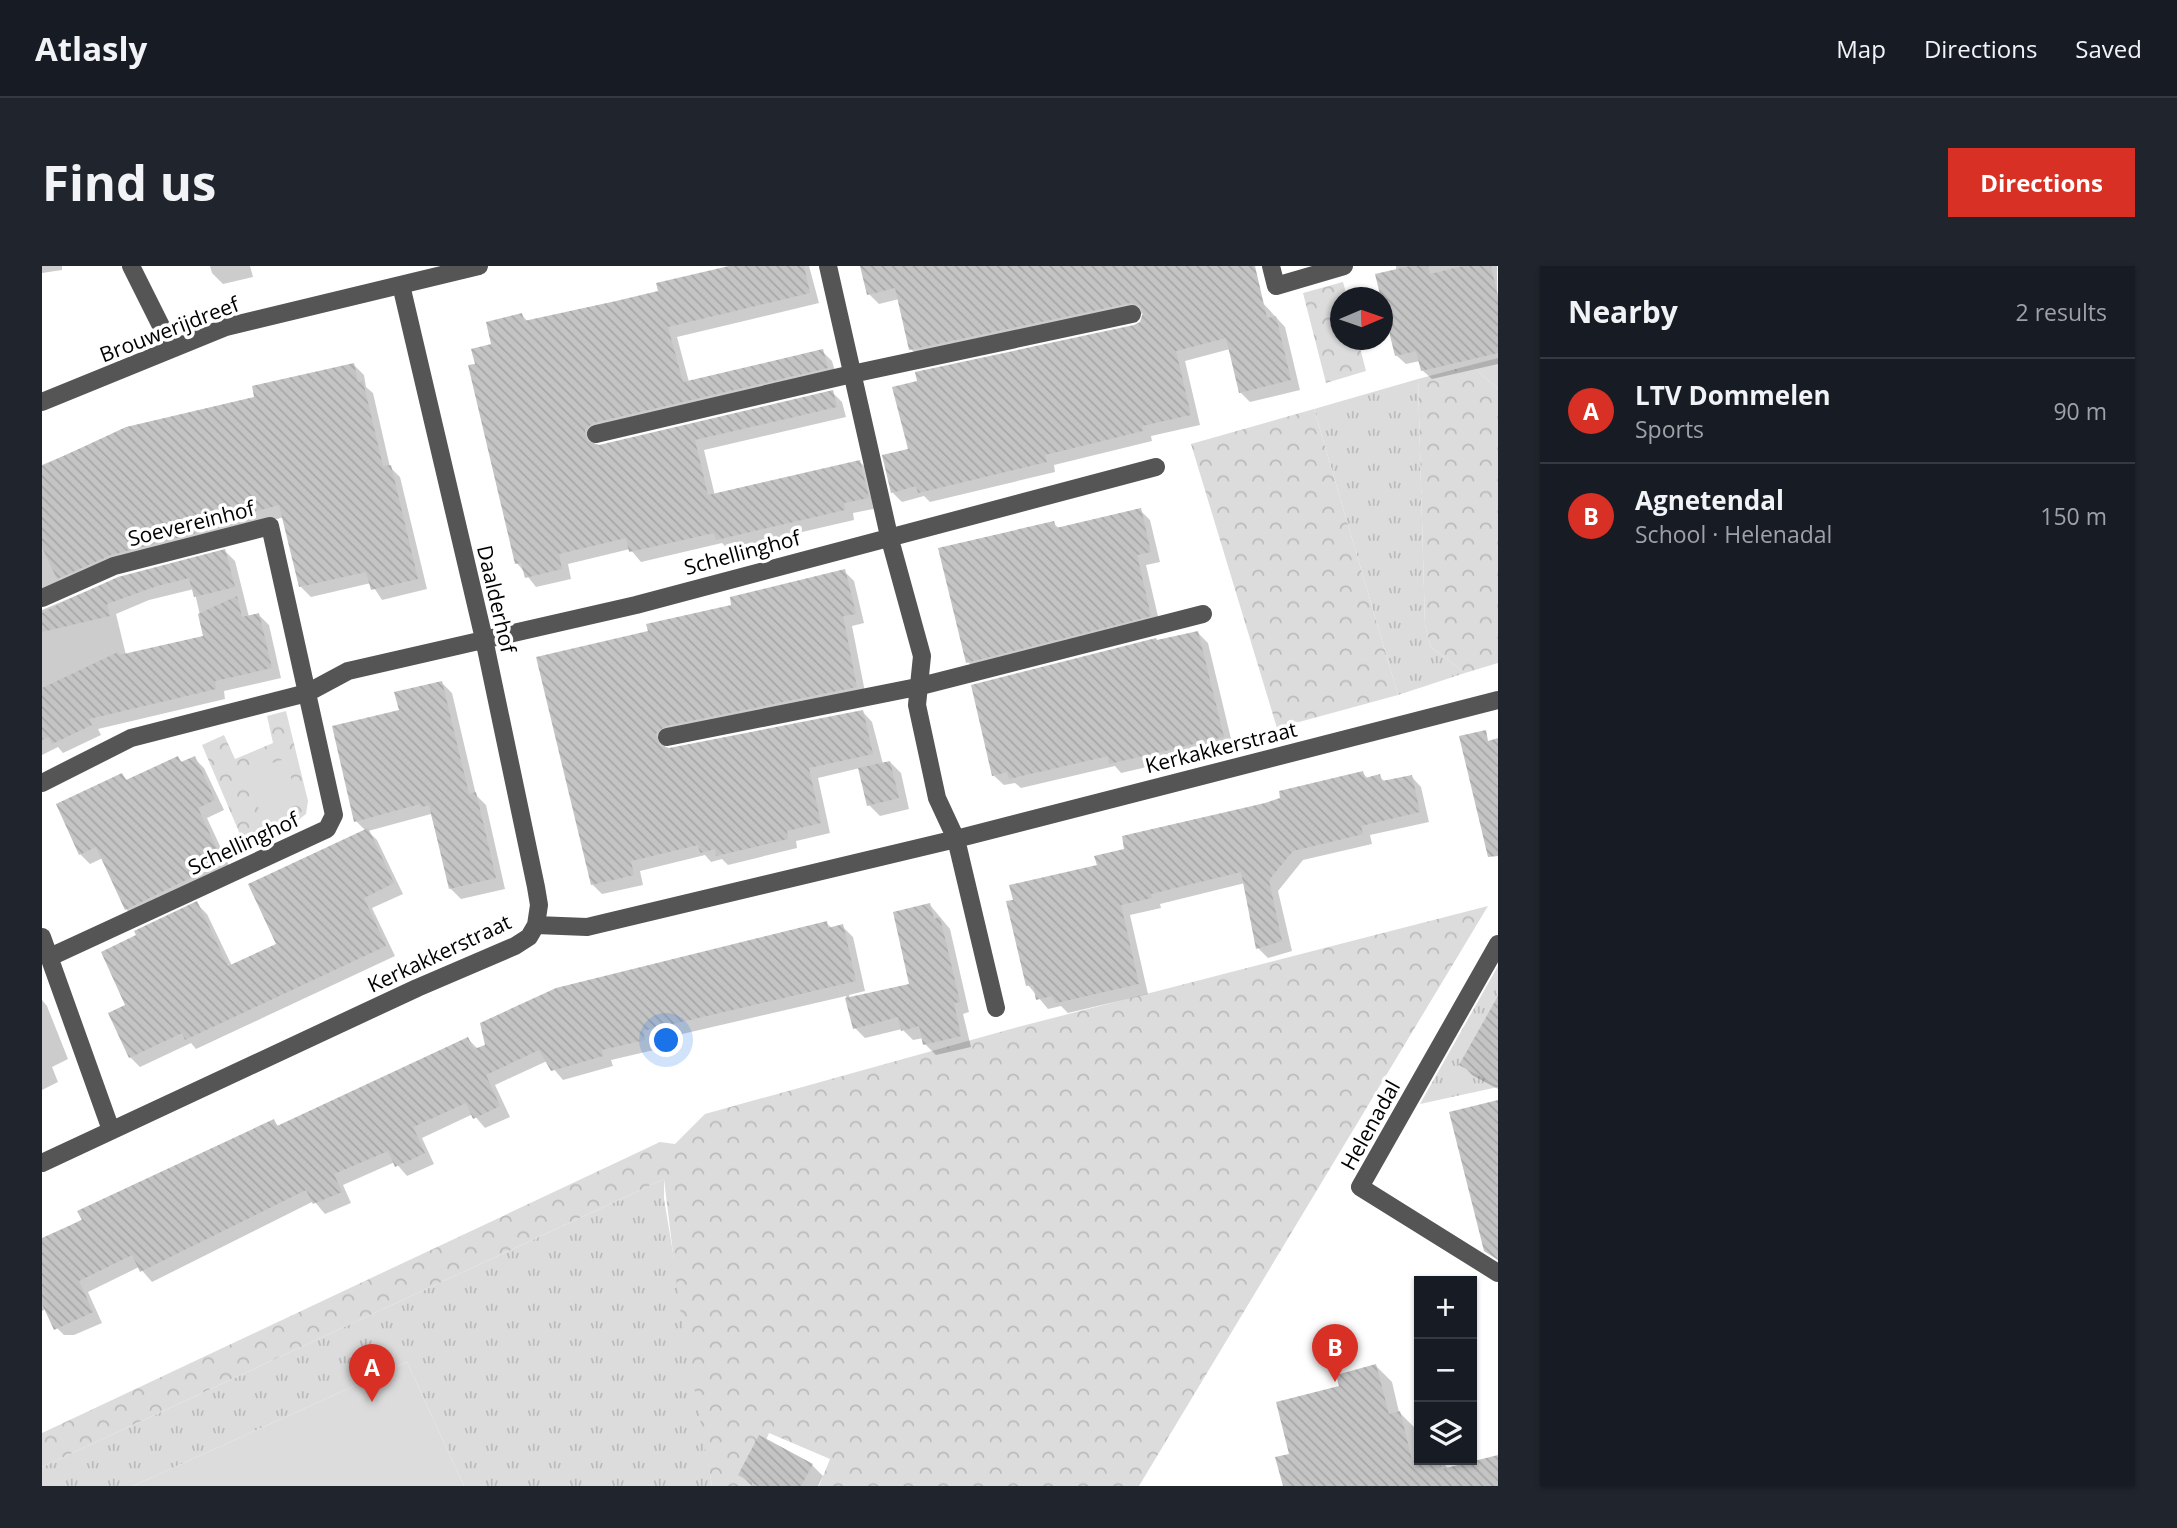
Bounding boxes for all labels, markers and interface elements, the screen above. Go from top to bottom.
text: Atlasly [35,26,147,71]
text: Map [1836,32,1886,65]
text: Directions [1924,32,2037,65]
text: Saved [2075,32,2142,65]
button: Directions [1948,148,2135,217]
text: Find us [42,149,216,215]
north arrow [1330,287,1393,350]
street label: Brouwerijdreef [95,289,244,368]
text: Nearby [1568,291,1678,332]
text: 2 results [2016,296,2107,328]
text: LTV Dommelen [1635,377,1831,413]
text: A [1583,395,1599,427]
text: 90 m [2053,395,2107,427]
text: Sports [1635,413,1704,445]
text: Agnetendal [1635,482,1784,518]
street label: Soevereinhof [125,493,259,552]
text: B [1583,500,1599,532]
text: 150 m [2040,500,2107,532]
text: School · Helenadal [1635,518,1832,550]
street label: Schellinghof [681,523,805,581]
street label: Daalderhof [471,542,523,657]
street label: Kerkakkerstraat [1142,715,1300,779]
street label: Schellinghof [183,804,305,881]
street label: Kerkakkerstraat [363,907,515,999]
your location [649,1023,683,1057]
street label: Helenadal [1334,1075,1406,1175]
map controls [1414,1276,1477,1465]
button: + [1414,1276,1477,1339]
pin: B [1312,1324,1358,1382]
button: − [1414,1339,1477,1402]
pin: A [349,1344,395,1402]
button: layers [1414,1402,1477,1465]

